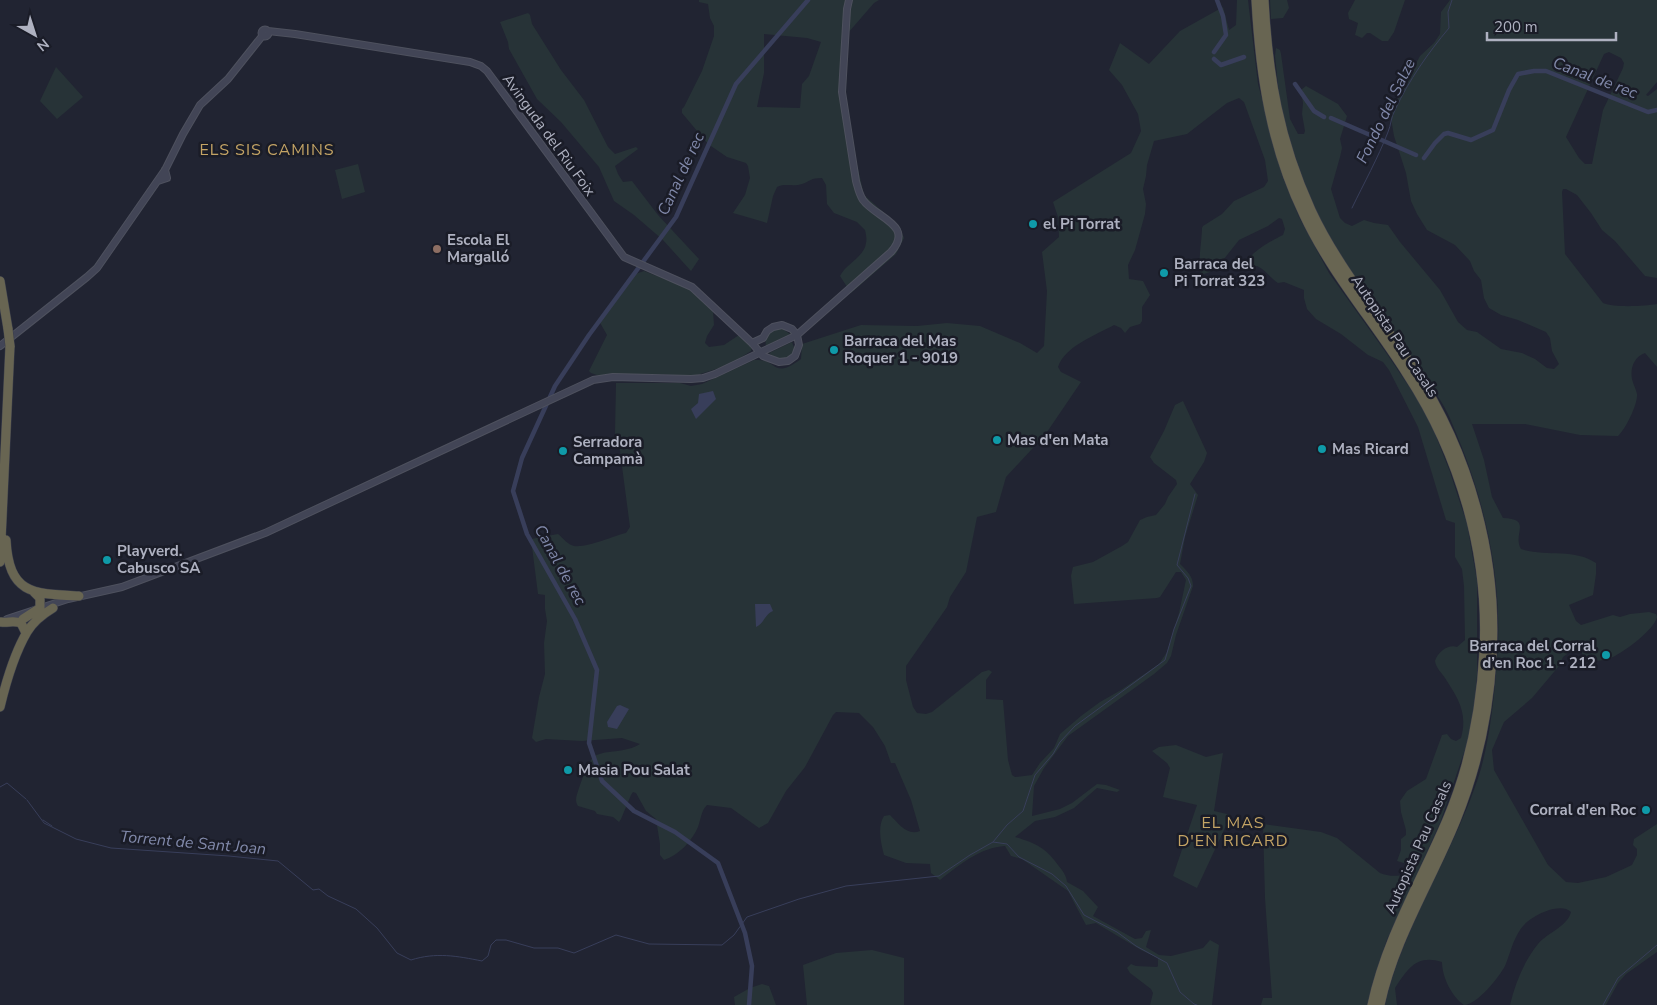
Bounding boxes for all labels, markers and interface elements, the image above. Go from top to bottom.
north arrow [10,10,60,60]
scale bar [1487,10,1616,42]
text: 200 m [1494,17,1538,37]
text: N [33,34,53,55]
water label: Canal de rec [1550,52,1641,104]
water label: Fondo del Salze [1351,54,1421,167]
street label: Avinguda del Riu Foix [498,70,600,200]
water label: Canal de rec [652,129,710,219]
district label: ELS SIS CAMINS [199,139,335,161]
place label: el Pi Torrat [1043,214,1120,234]
marker: el Pi Torrat [1027,218,1039,230]
place label: Escola El Margalló [447,230,510,267]
marker: Escola El Margalló [431,243,443,255]
place label: Barraca del Pi Torrat 323 [1174,254,1265,291]
marker: Barraca del Pi Torrat 323 [1158,267,1170,279]
street label: Autopista Pau Casals [1347,271,1443,401]
place label: Barraca del Mas Roquer 1 - 9019 [844,331,958,368]
marker: Barraca del Mas Roquer 1 - 9019 [828,344,840,356]
place label: Mas d'en Mata [1007,430,1108,450]
place label: Serradora Campamà [573,432,643,469]
marker: Mas d'en Mata [991,434,1003,446]
place label: Mas Ricard [1332,439,1409,459]
marker: Mas Ricard [1316,443,1328,455]
marker: Serradora Campamà [557,445,569,457]
water label: Canal de rec [529,521,591,610]
place label: Playverd. Cabusco SA [117,541,201,578]
marker: Playverd. Cabusco SA [101,554,113,566]
place label: Barraca del Corral d’en Roc 1 - 212 [1469,636,1596,673]
marker: Barraca del Corral d’en Roc 1 - 212 [1600,649,1612,661]
place label: Masia Pou Salat [578,760,690,780]
marker: Masia Pou Salat [562,764,574,776]
street label: Autopista Pau Casals [1380,778,1456,916]
place label: Corral d'en Roc [1530,800,1636,820]
marker: Corral d'en Roc [1640,804,1652,816]
district label: EL MAS D'EN RICARD [1177,812,1289,852]
water label: Torrent de Sant Joan [119,826,267,860]

